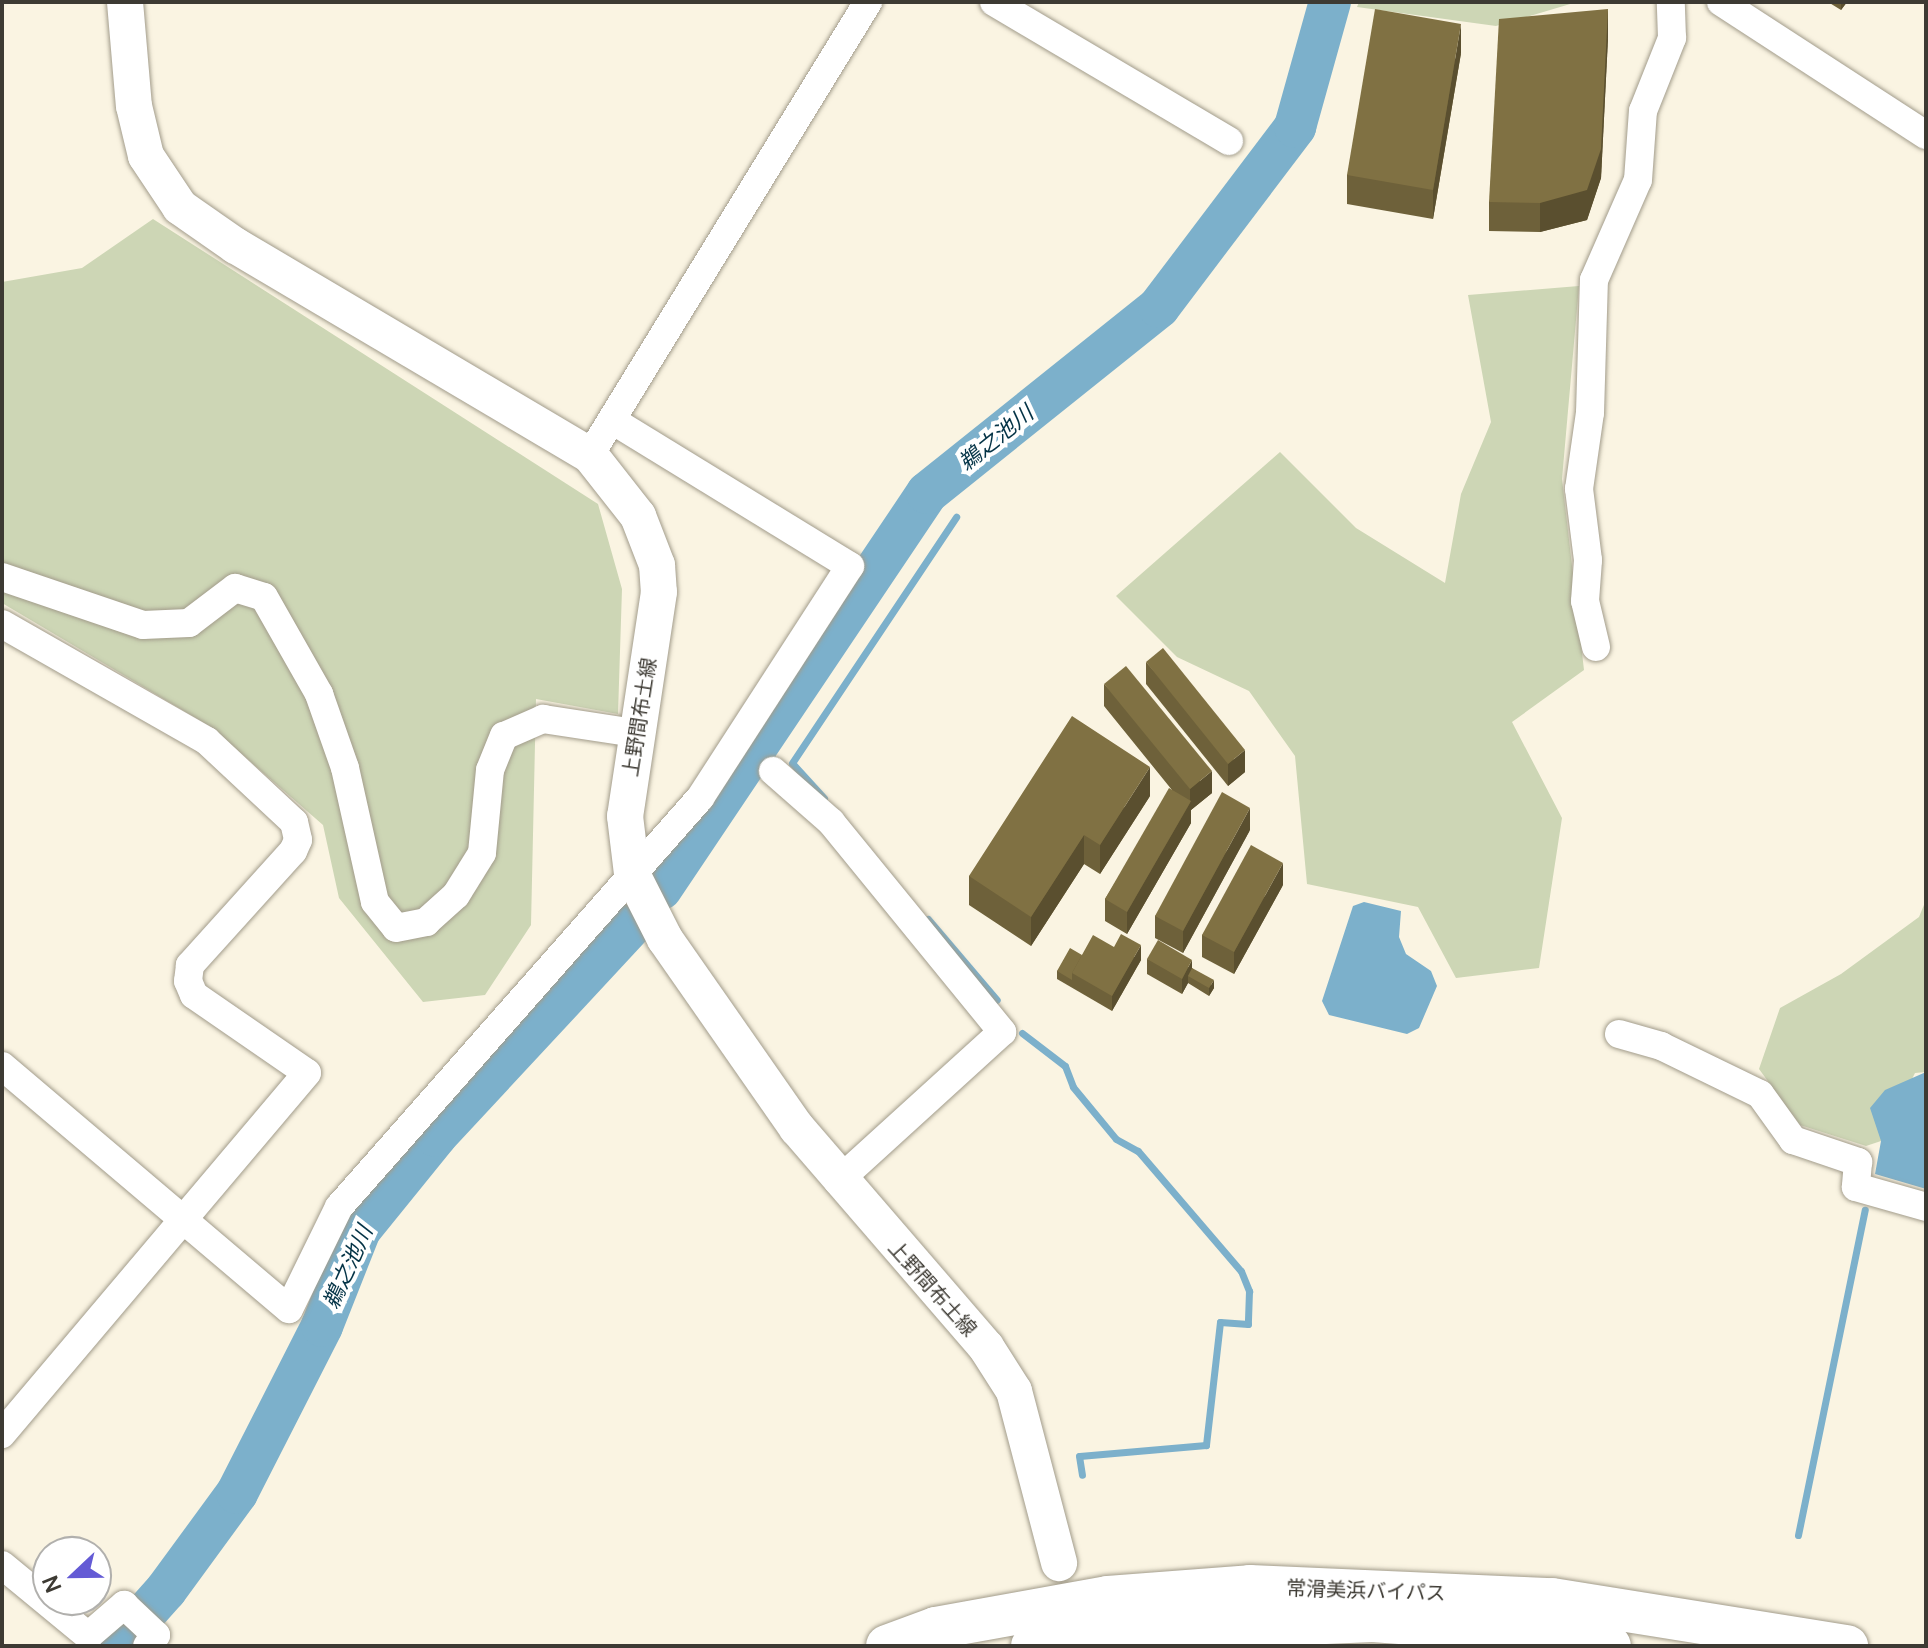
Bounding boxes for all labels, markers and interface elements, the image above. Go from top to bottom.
water label: 鵜之池川 [953,400,1039,476]
street label: 上野間布土線 [618,656,660,778]
water label: 鵜之池川 [318,1221,378,1313]
street label: 上野間布土線 [884,1235,982,1341]
north arrow [32,1536,112,1616]
text: N [35,1571,68,1597]
street label: 常滑美浜バイパス [1286,1575,1446,1605]

